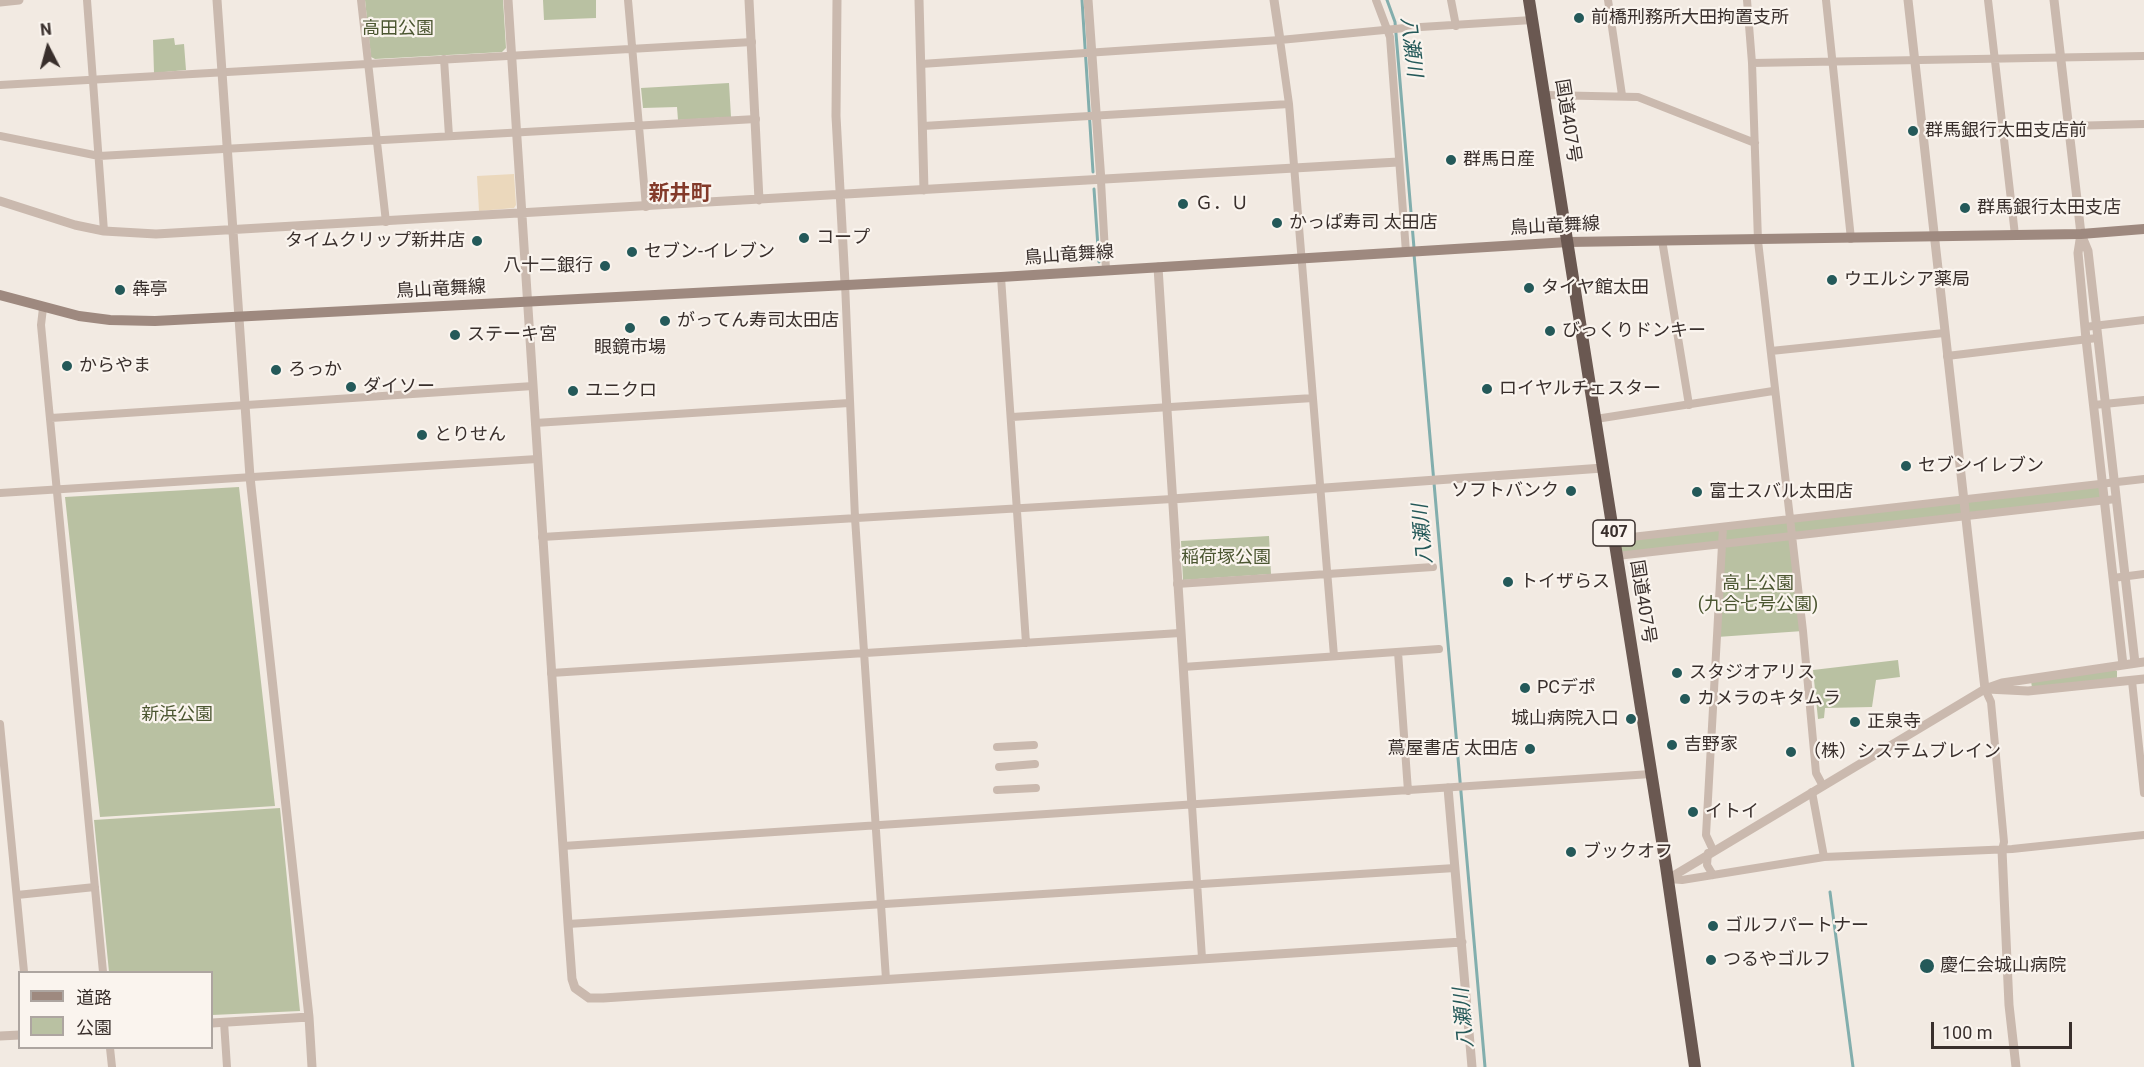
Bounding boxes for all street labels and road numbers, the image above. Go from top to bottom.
street label: 国道407号 [1550,78,1584,164]
street label: 鳥山竜舞線 [1509,214,1601,240]
street label: 鳥山竜舞線 [1023,242,1115,270]
street label: 鳥山竜舞線 [395,277,487,303]
road number: 407 [1593,520,1635,546]
street label: 国道407号 [1625,559,1659,645]

